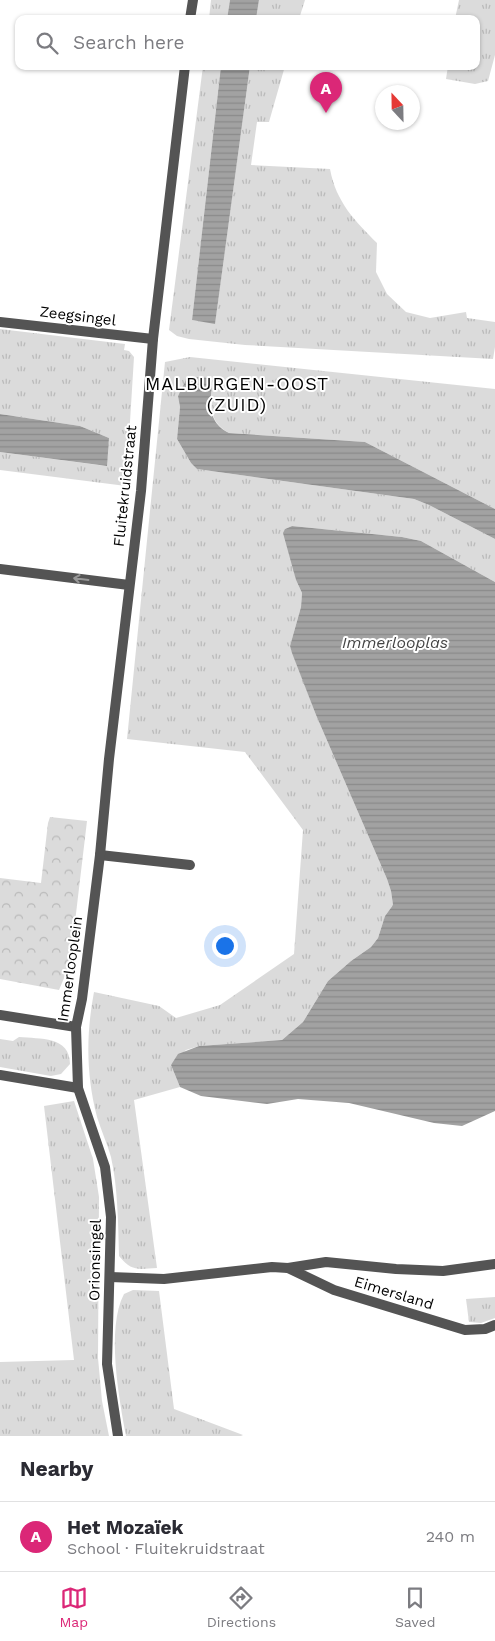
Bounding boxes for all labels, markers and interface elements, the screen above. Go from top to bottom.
search box [15,15,480,70]
icon: search [33,29,61,57]
text: Search here [73,31,184,54]
pin: A [310,72,342,113]
north arrow [375,85,420,130]
street label: Zeegsingel [39,302,118,330]
district label: MALBURGEN-OOST (ZUID) [145,373,329,415]
street label: Fluitekruidstraat [110,424,140,548]
one-way arrow [73,574,89,584]
water label: Immerlooplas [342,633,448,652]
street label: Immerlooplein [54,915,86,1023]
your location [212,933,238,959]
street label: Orionsingel [85,1218,105,1301]
street label: Eimersland [352,1272,436,1314]
text: Nearby [20,1456,93,1481]
text: Het Mozaïek [67,1516,183,1539]
text: A [31,1527,41,1546]
text: 240 m [426,1527,475,1546]
text: School · Fluitekruidstraat [67,1539,265,1558]
tab: Map [59,1584,88,1630]
tab: Directions [207,1584,276,1630]
tab: Saved [395,1584,436,1630]

